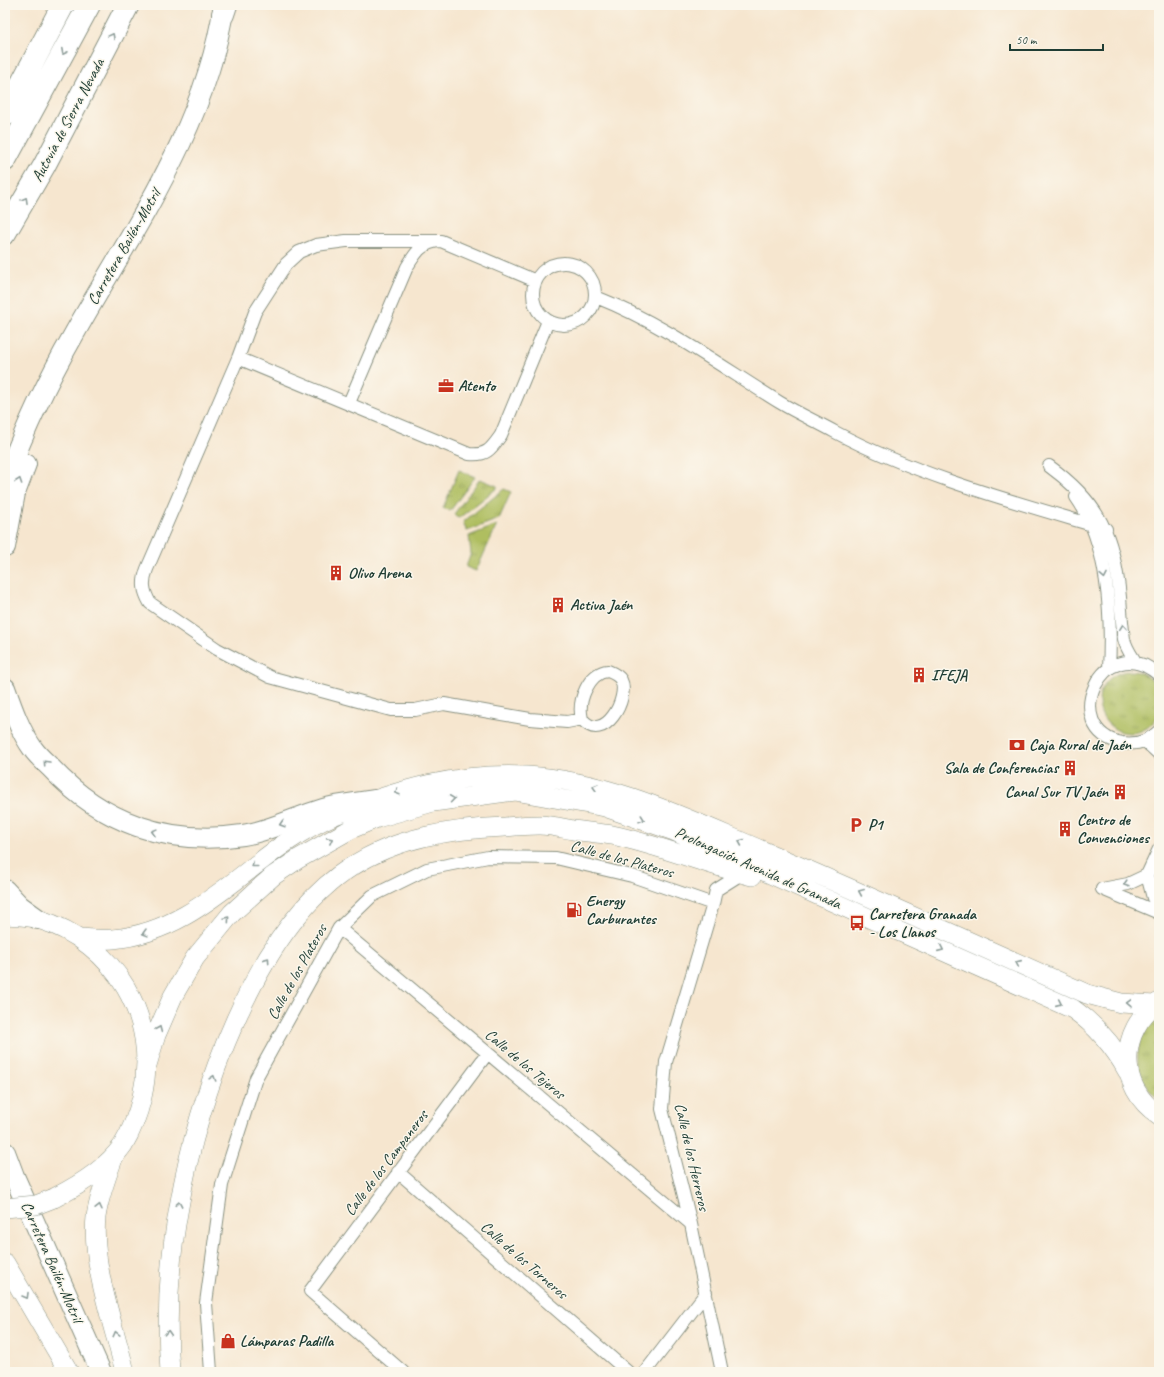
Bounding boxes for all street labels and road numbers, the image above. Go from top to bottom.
street label: Autovía de Sierra Nevada [27,54,110,185]
street label: Carretera Bailén-Motril [83,183,167,308]
street label: Prolongación Avenida de Granada [672,822,845,914]
street label: Calle de los Plateros [568,836,677,883]
street label: Calle de los Plateros [263,919,332,1023]
street label: Calle de los Tejeros [481,1025,571,1104]
street label: Calle de los Herreros [670,1101,714,1214]
street label: Calle de los Campaneros [340,1105,433,1220]
street label: Carretera Bailén-Motril [16,1198,89,1329]
street label: Calle de los Torneros [476,1217,573,1304]

